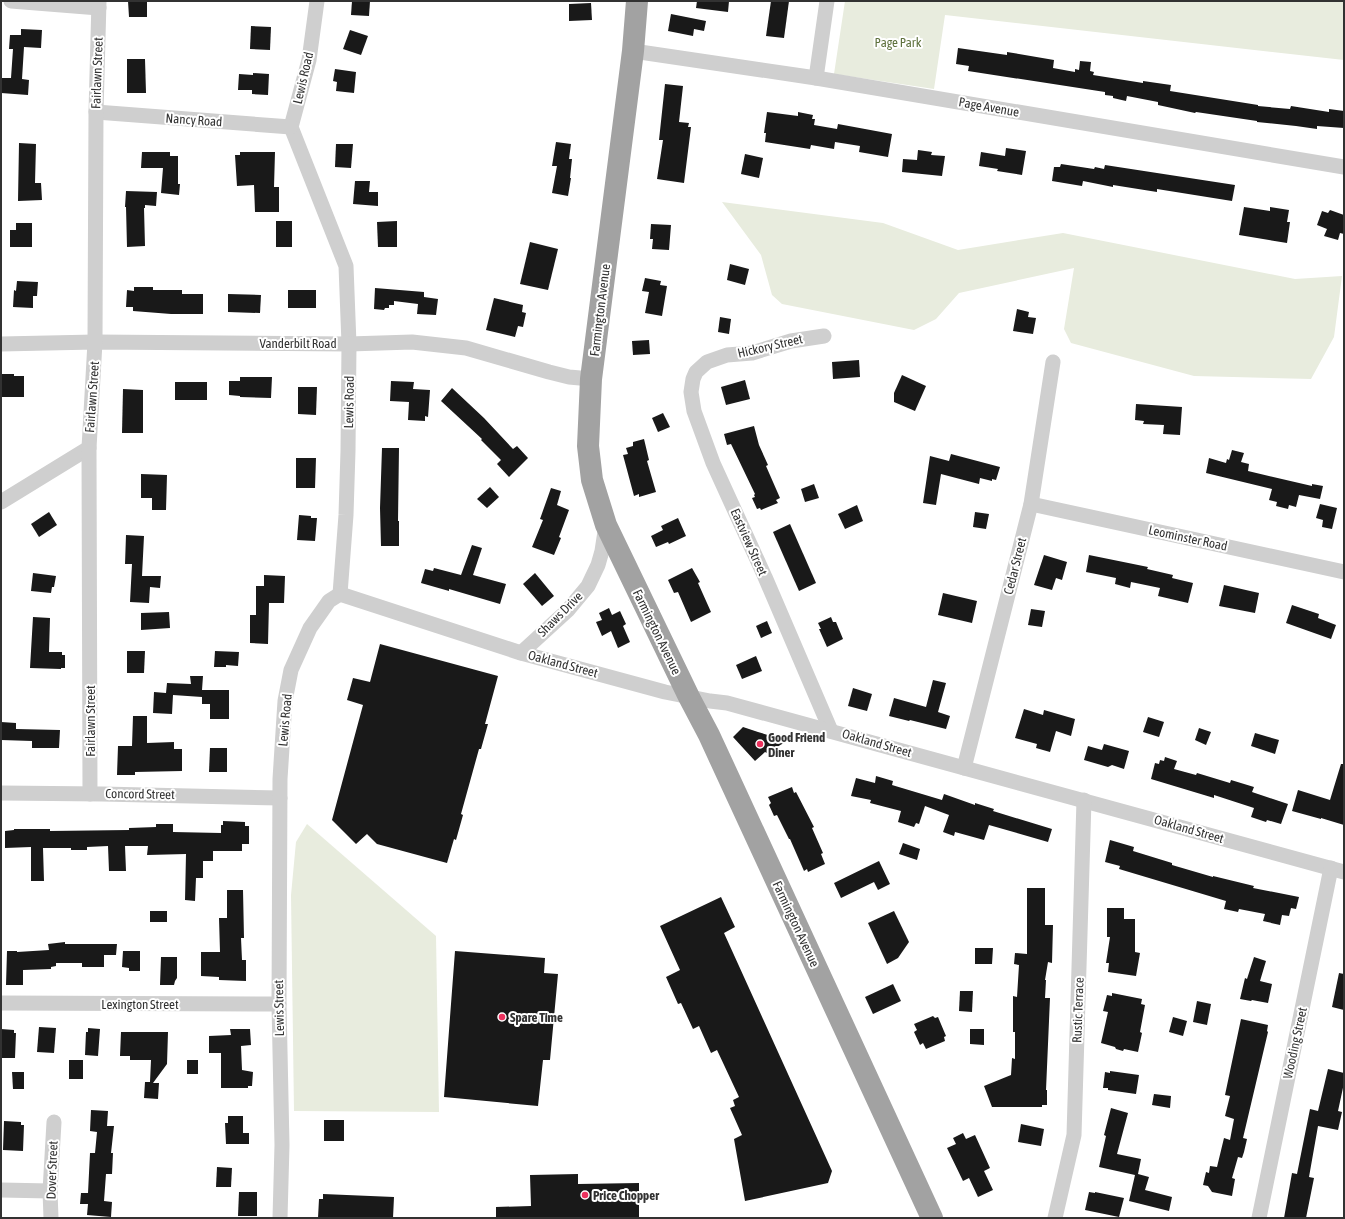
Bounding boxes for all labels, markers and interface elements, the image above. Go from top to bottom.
park label: Page Park [875,35,922,50]
street label: Fairlawn Street [88,37,106,109]
street label: Lewis Road [290,51,316,105]
street label: Page Avenue [958,94,1021,120]
street label: Nancy Road [165,111,223,129]
street label: Farmington Avenue [587,263,613,357]
street label: Hickory Street [736,331,804,361]
street label: Vanderbilt Road [259,336,337,351]
street label: Fairlawn Street [82,360,102,433]
street label: Lewis Road [341,375,357,429]
street label: Eastview Street [727,506,771,578]
street label: Leominster Road [1147,522,1229,554]
street label: Cedar Street [1001,536,1029,596]
street label: Farmington Avenue [630,587,684,677]
street label: Shaws Drive [534,588,586,640]
street label: Oakland Street [526,647,600,681]
street label: Fairlawn Street [83,685,98,757]
street label: Lewis Road [275,693,295,747]
street label: Oakland Street [841,726,914,760]
place label: Good Friend Diner [768,730,825,760]
marker: Good Friend Diner [755,739,765,749]
street label: Concord Street [105,786,175,802]
street label: Oakland Street [1153,812,1226,846]
street label: Farmington Avenue [770,879,822,969]
street label: Rustic Terrace [1069,977,1087,1043]
street label: Lewis Street [271,979,287,1036]
street label: Lexington Street [101,997,179,1012]
street label: Wooding Street [1280,1006,1310,1080]
place label: Spare Time [510,1010,563,1025]
marker: Spare Time [497,1012,507,1022]
street label: Dover Street [43,1140,61,1200]
place label: Price Chopper [593,1188,660,1203]
marker: Price Chopper [580,1190,590,1200]

